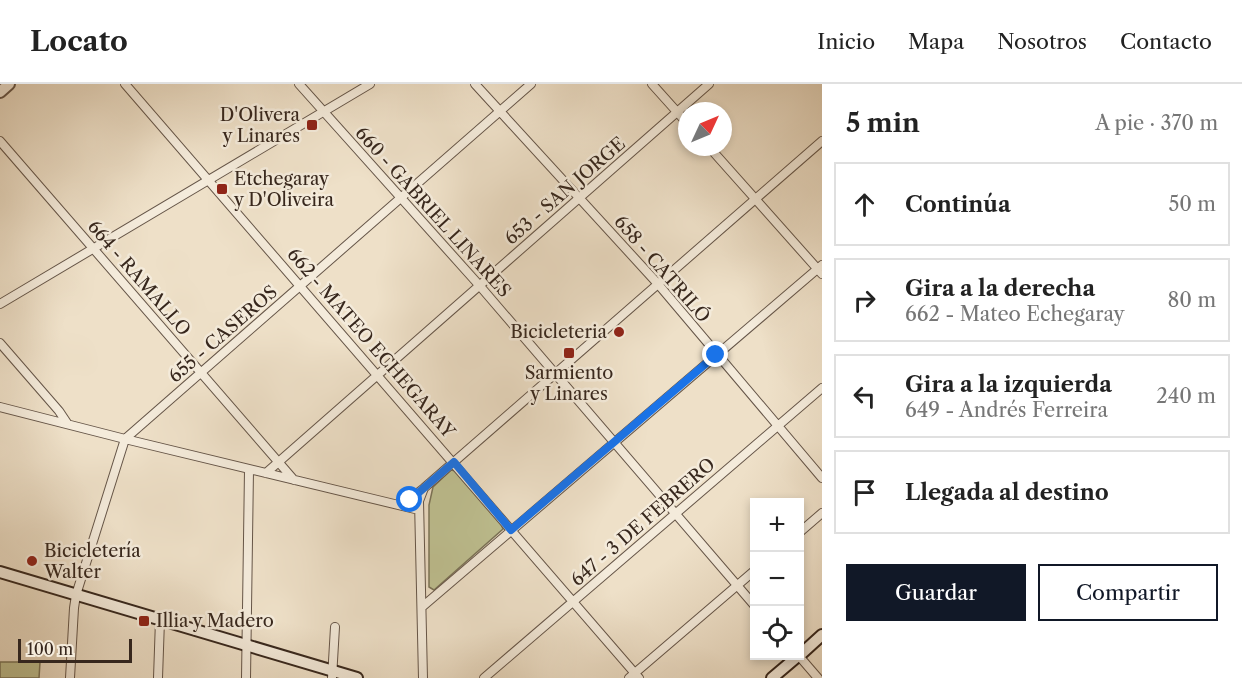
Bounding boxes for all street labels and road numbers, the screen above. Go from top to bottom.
street label: 660 - GABRIEL LINARES [351,122,515,302]
street label: 653 - SAN JORGE [500,133,630,249]
street label: 658 - CATRILÓ [609,210,715,327]
street label: 664 - RAMALLO [83,216,195,340]
street label: 662 - MATEO ECHEGARAY [282,243,460,443]
street label: 655 - CASEROS [164,281,282,387]
street label: 647 - 3 DE FEBRERO [566,453,720,591]

